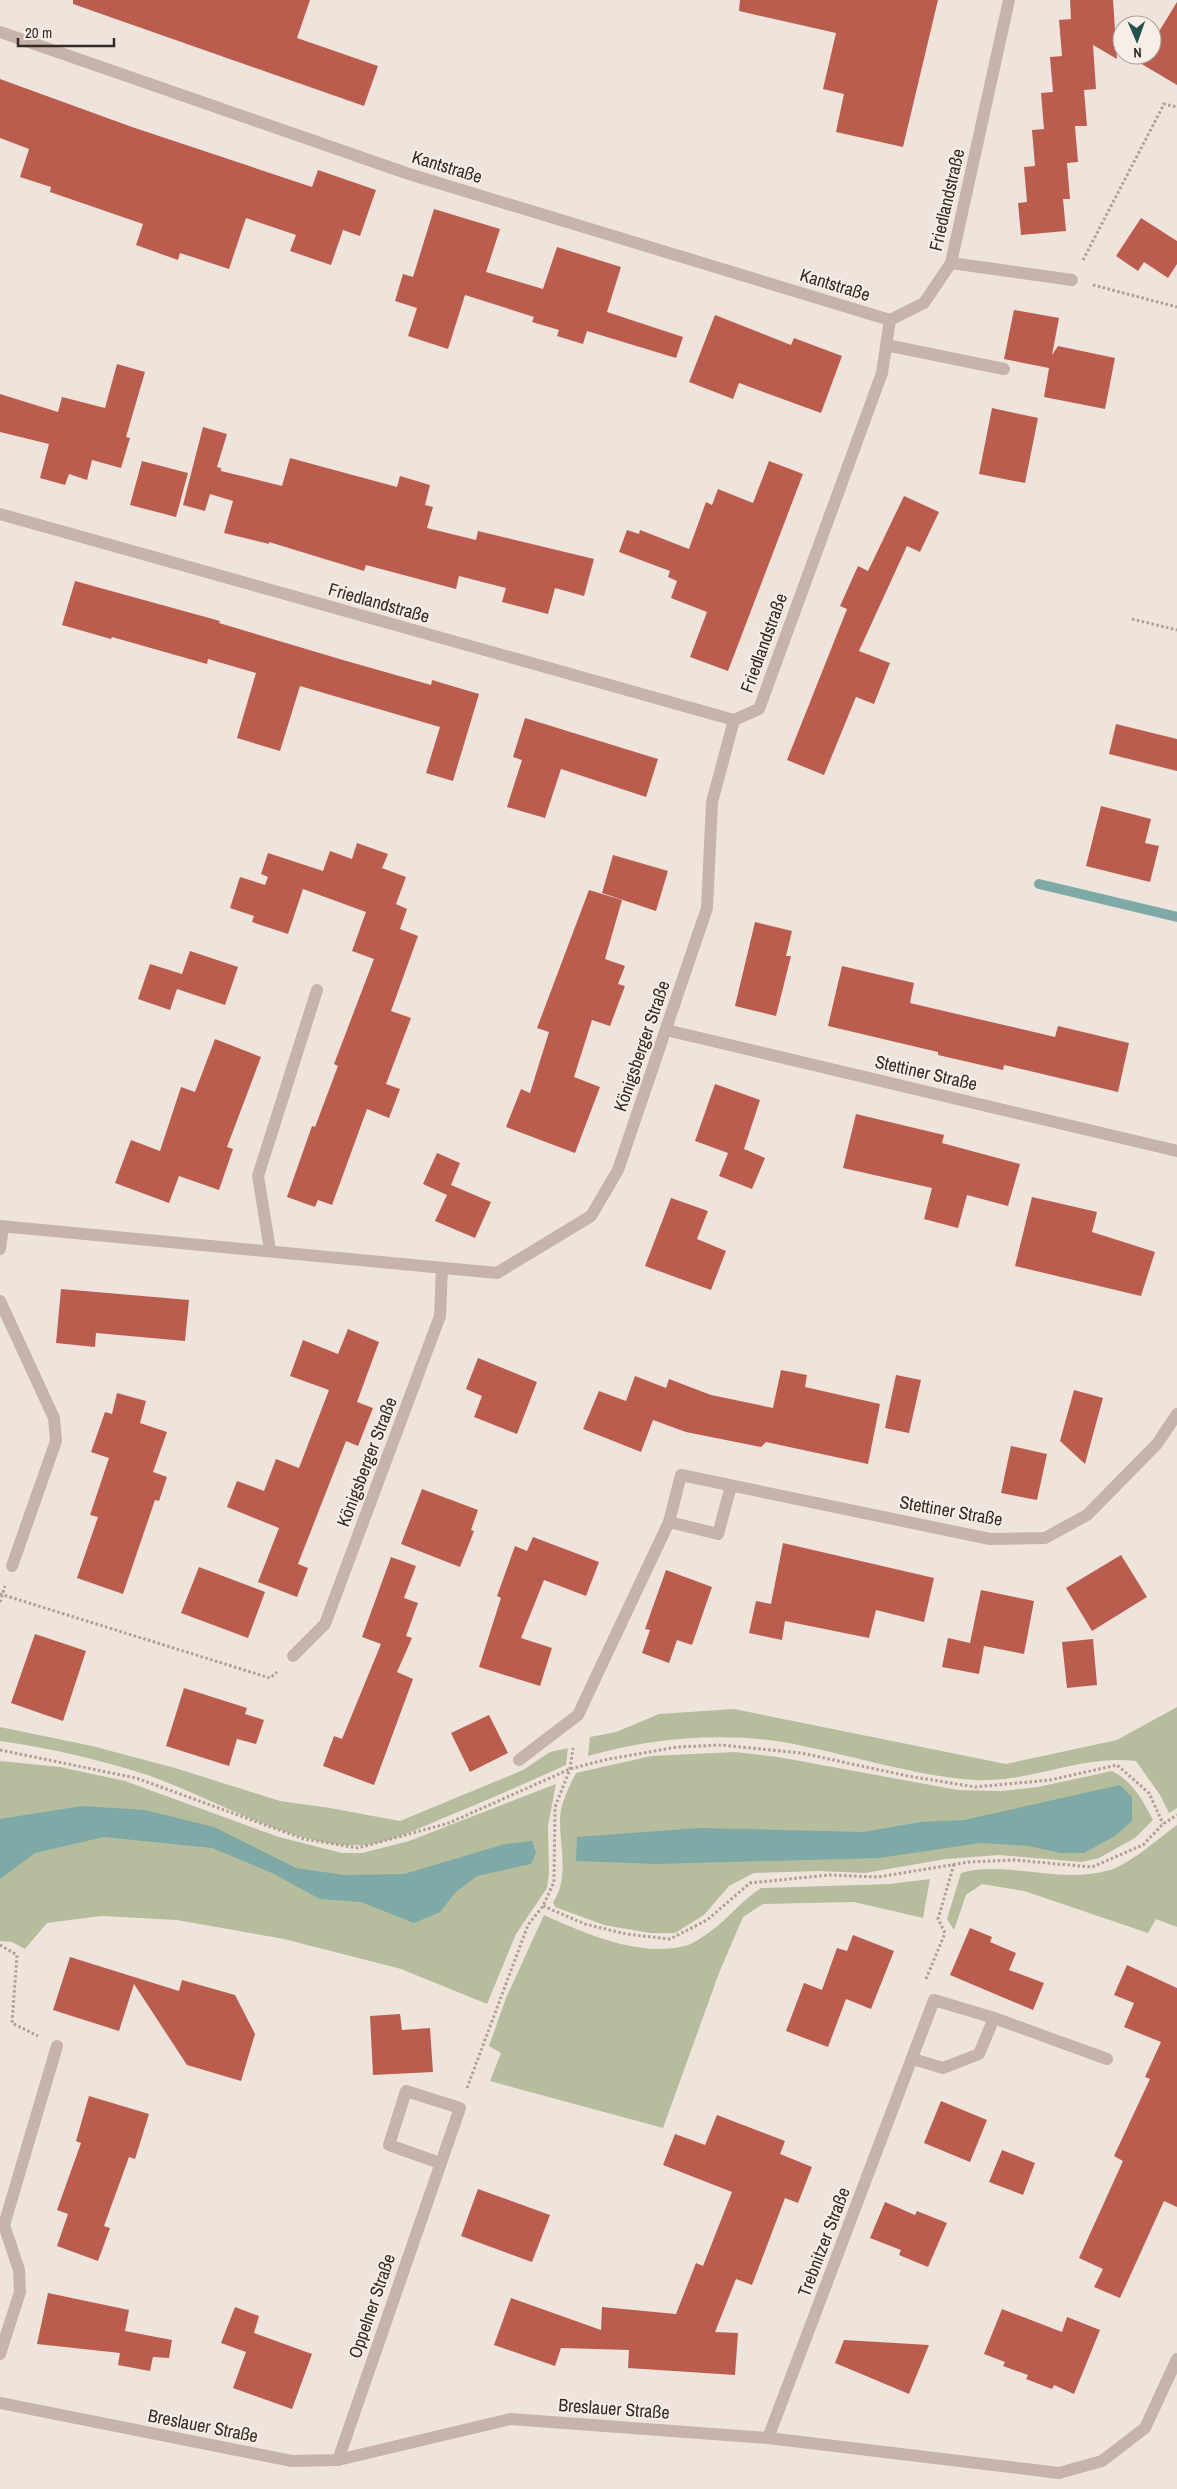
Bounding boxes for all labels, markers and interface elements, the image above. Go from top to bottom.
scale bar [18,15,114,47]
north arrow [1112,15,1162,65]
text: 20 m [25,22,52,43]
text: N [1133,44,1142,62]
street label: Kantstraße [409,144,485,189]
street label: Friedlandstraße [923,146,970,253]
street label: Kantstraße [797,262,873,307]
street label: Friedlandstraße [326,576,433,629]
street label: Friedlandstraße [734,590,793,696]
street label: Königsberger Straße [607,977,676,1115]
street label: Stettiner Straße [873,1049,980,1096]
street label: Königsberger Straße [330,1393,403,1530]
street label: Stettiner Straße [898,1489,1005,1532]
street label: Trebnitzer Straße [791,2184,856,2300]
street label: Oppelner Straße [342,2250,401,2361]
street label: Breslauer Straße [558,2392,671,2425]
street label: Breslauer Straße [146,2403,260,2448]

